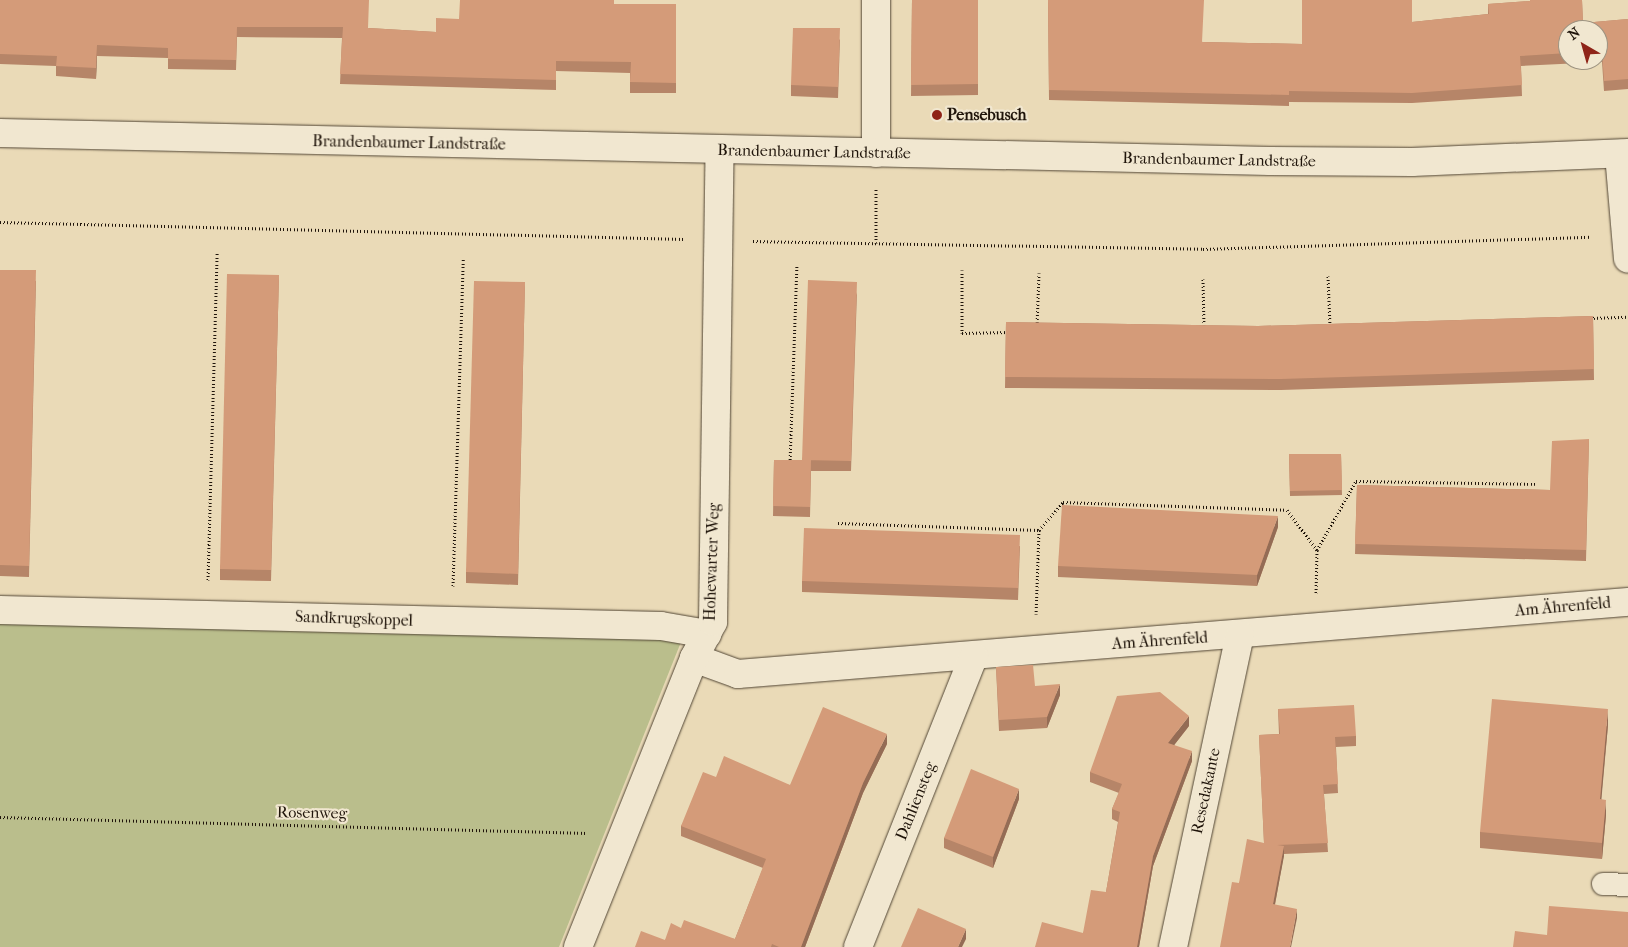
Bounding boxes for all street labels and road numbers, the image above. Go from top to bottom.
street label: Brandenbaumer Landstraße [312,132,506,154]
street label: Brandenbaumer Landstraße [717,141,911,163]
street label: Brandenbaumer Landstraße [1122,149,1316,171]
street label: Hohewarter Weg [700,503,724,621]
street label: Am Ährenfeld [1514,593,1612,621]
street label: Sandkrugskoppel [295,607,413,631]
street label: Am Ährenfeld [1111,628,1209,654]
street label: Resedakante [1187,746,1225,836]
street label: Dahliensteg [892,759,940,843]
street label: Rosenweg [277,803,347,823]

